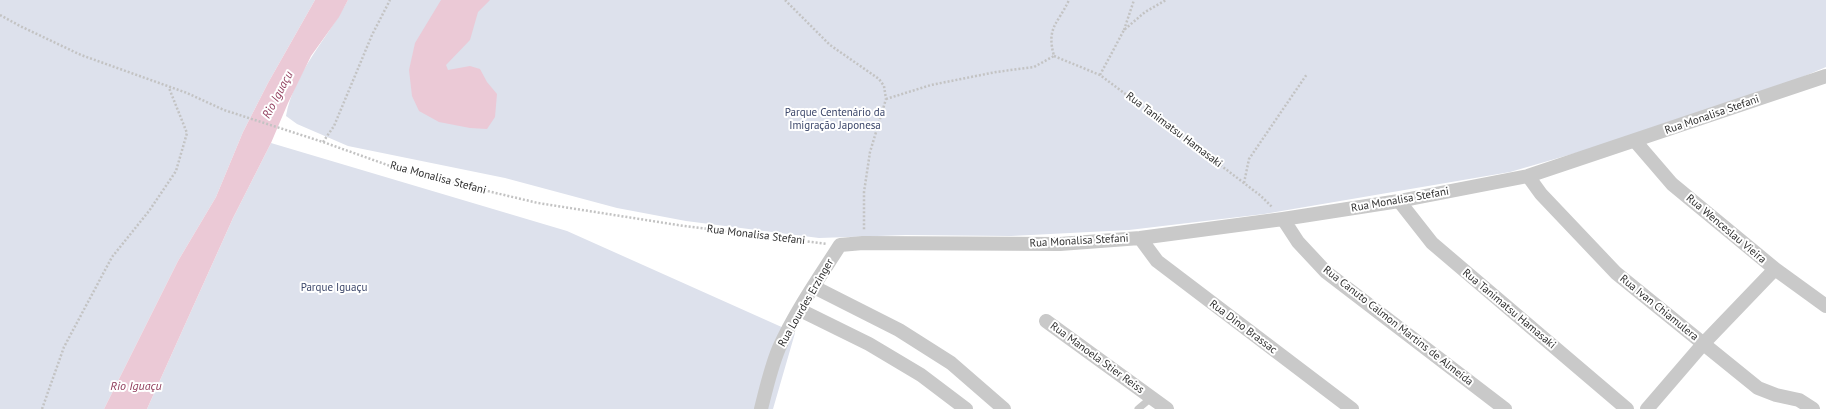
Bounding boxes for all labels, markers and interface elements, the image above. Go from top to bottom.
water label: Rio Iguaçu [260,69,296,121]
street label: Rua Tanimatsu Hamasaki [1123,89,1225,171]
street label: Rua Monalisa Stefani [1663,93,1761,137]
park label: Parque Centenário da Imigração Japonesa [785,106,885,132]
street label: Rua Monalisa Stefani [388,159,488,197]
street label: Rua Monalisa Stefani [1350,185,1450,215]
street label: Rua Wenceslau Vieira [1683,192,1769,266]
street label: Rua Monalisa Stefani [706,222,806,248]
street label: Rua Monalisa Stefani [1029,232,1129,250]
street label: Rua Lourdes Erzinger [775,257,837,349]
street label: Rua Canuto Calmon Martins de Almeida [1320,263,1476,389]
street label: Rua Tanimatsu Hamasaki [1460,266,1558,352]
street label: Rua Ivan Chiamulera [1617,272,1701,344]
park label: Parque Iguaçu [301,281,367,295]
street label: Rua Dino Brassac [1207,297,1279,357]
street label: Rua Manoela Stier Reiss [1048,320,1146,396]
water label: Rio Iguaçu [110,380,162,394]

